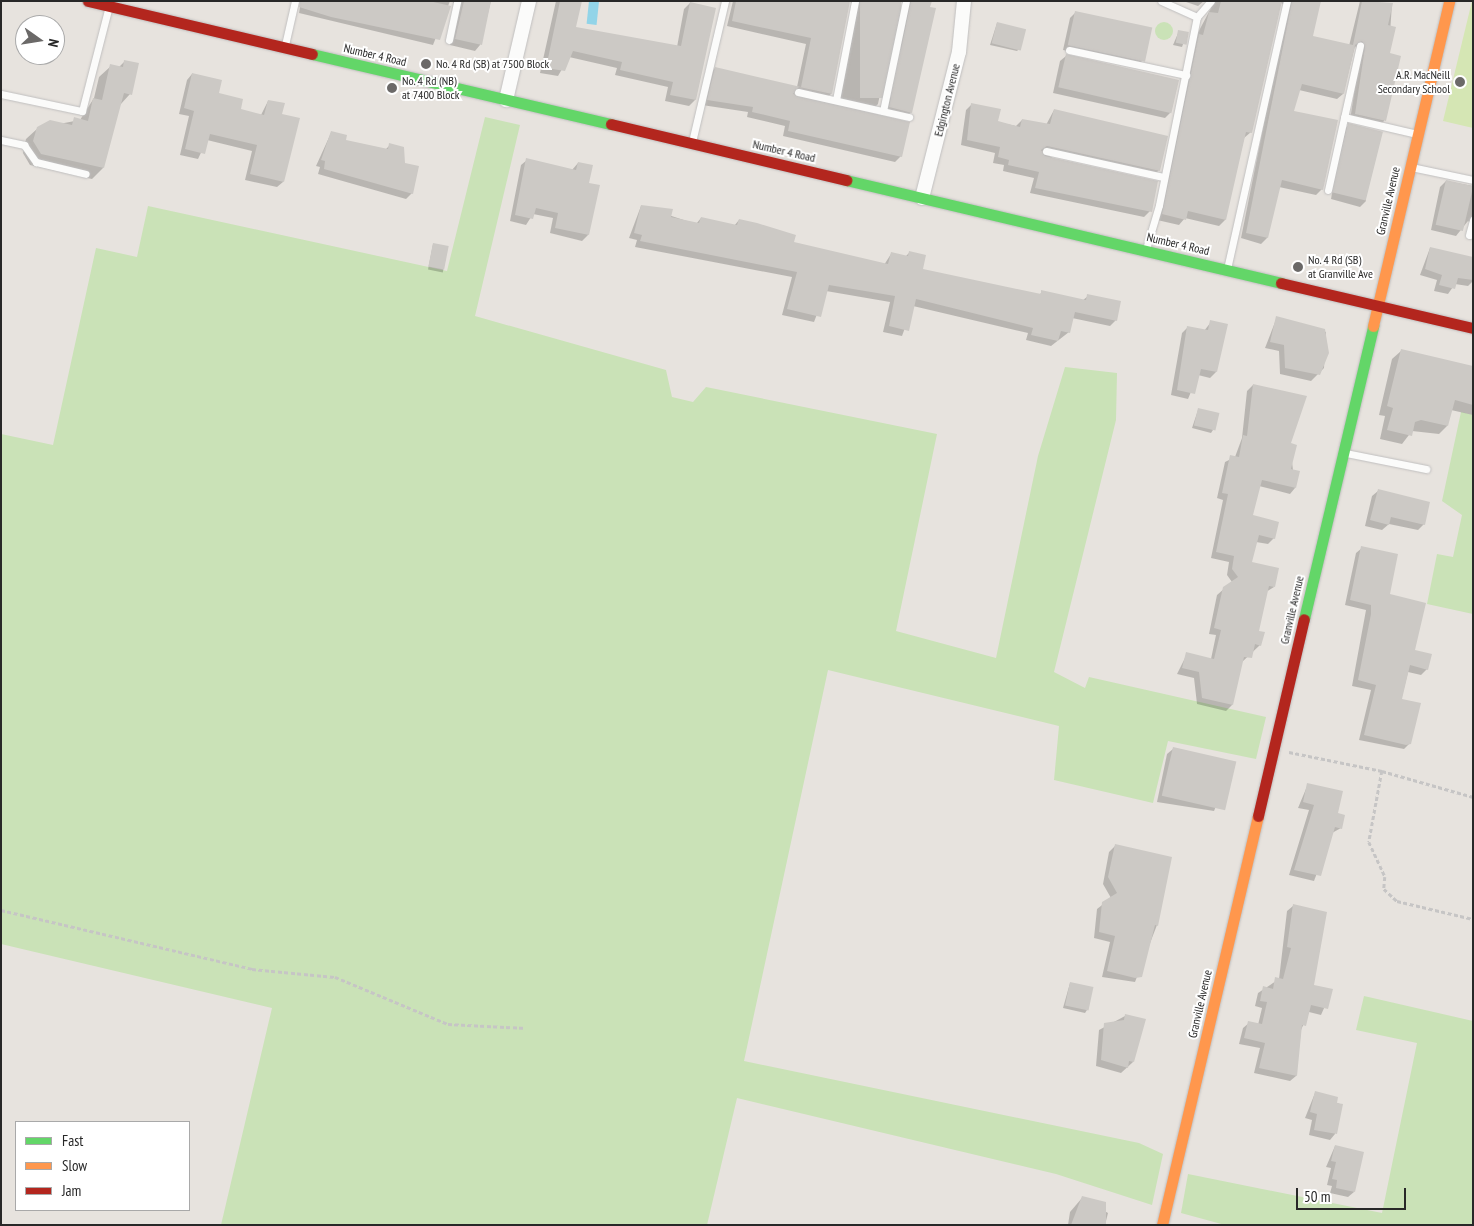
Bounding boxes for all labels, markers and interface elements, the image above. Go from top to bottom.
north arrow [15,15,65,65]
text: N [44,37,63,49]
street label: Number 4 Road [342,41,408,69]
place label: No. 4 Rd (SB) at 7500 Block [436,57,550,71]
marker: No. 4 Rd (SB) at 7500 Block [420,58,432,70]
street label: Edgington Avenue [931,62,963,138]
place label: A.R. MacNeill Secondary School [1377,68,1450,96]
place label: No. 4 Rd (NB) at 7400 Block [402,74,459,102]
marker: A.R. MacNeill Secondary School [1454,76,1466,88]
marker: No. 4 Rd (NB) at 7400 Block [386,82,398,94]
street label: Number 4 Road [751,137,817,165]
street label: Granville Avenue [1373,165,1403,237]
street label: Number 4 Road [1145,230,1211,258]
place label: No. 4 Rd (SB) at Granville Ave [1308,253,1373,281]
marker: No. 4 Rd (SB) at Granville Ave [1292,261,1304,273]
street label: Granville Avenue [1277,574,1307,646]
street label: Granville Avenue [1185,968,1215,1040]
legend [15,1121,190,1211]
text: Fast [62,1131,83,1150]
text: Slow [62,1156,87,1175]
scale bar [1299,1178,1409,1210]
text: Jam [62,1181,81,1200]
text: 50 m [1304,1187,1330,1206]

